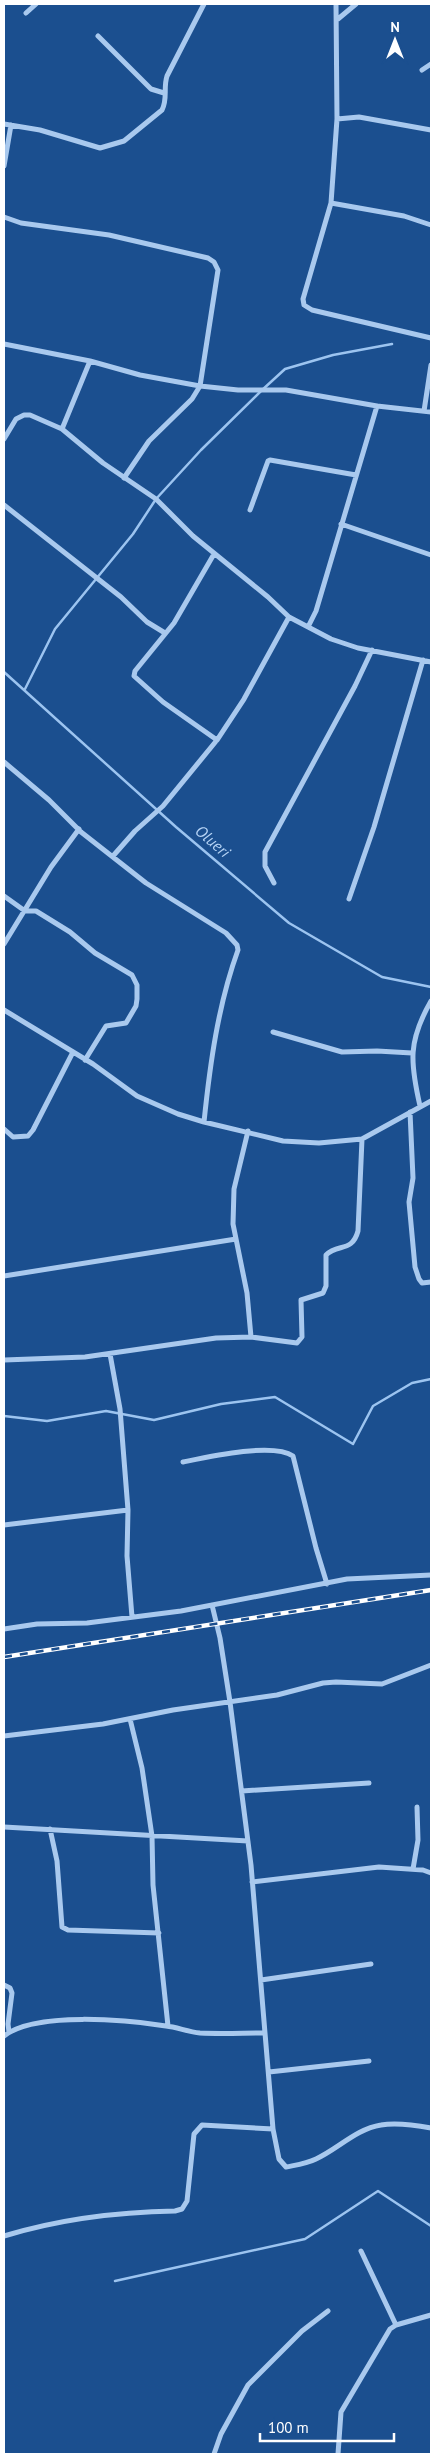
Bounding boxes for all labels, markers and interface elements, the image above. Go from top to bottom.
north arrow [370,15,420,65]
text: N [390,18,400,36]
water label: Olueri [191,820,235,862]
scale bar [260,2410,394,2442]
text: 100 m [268,2418,309,2437]

